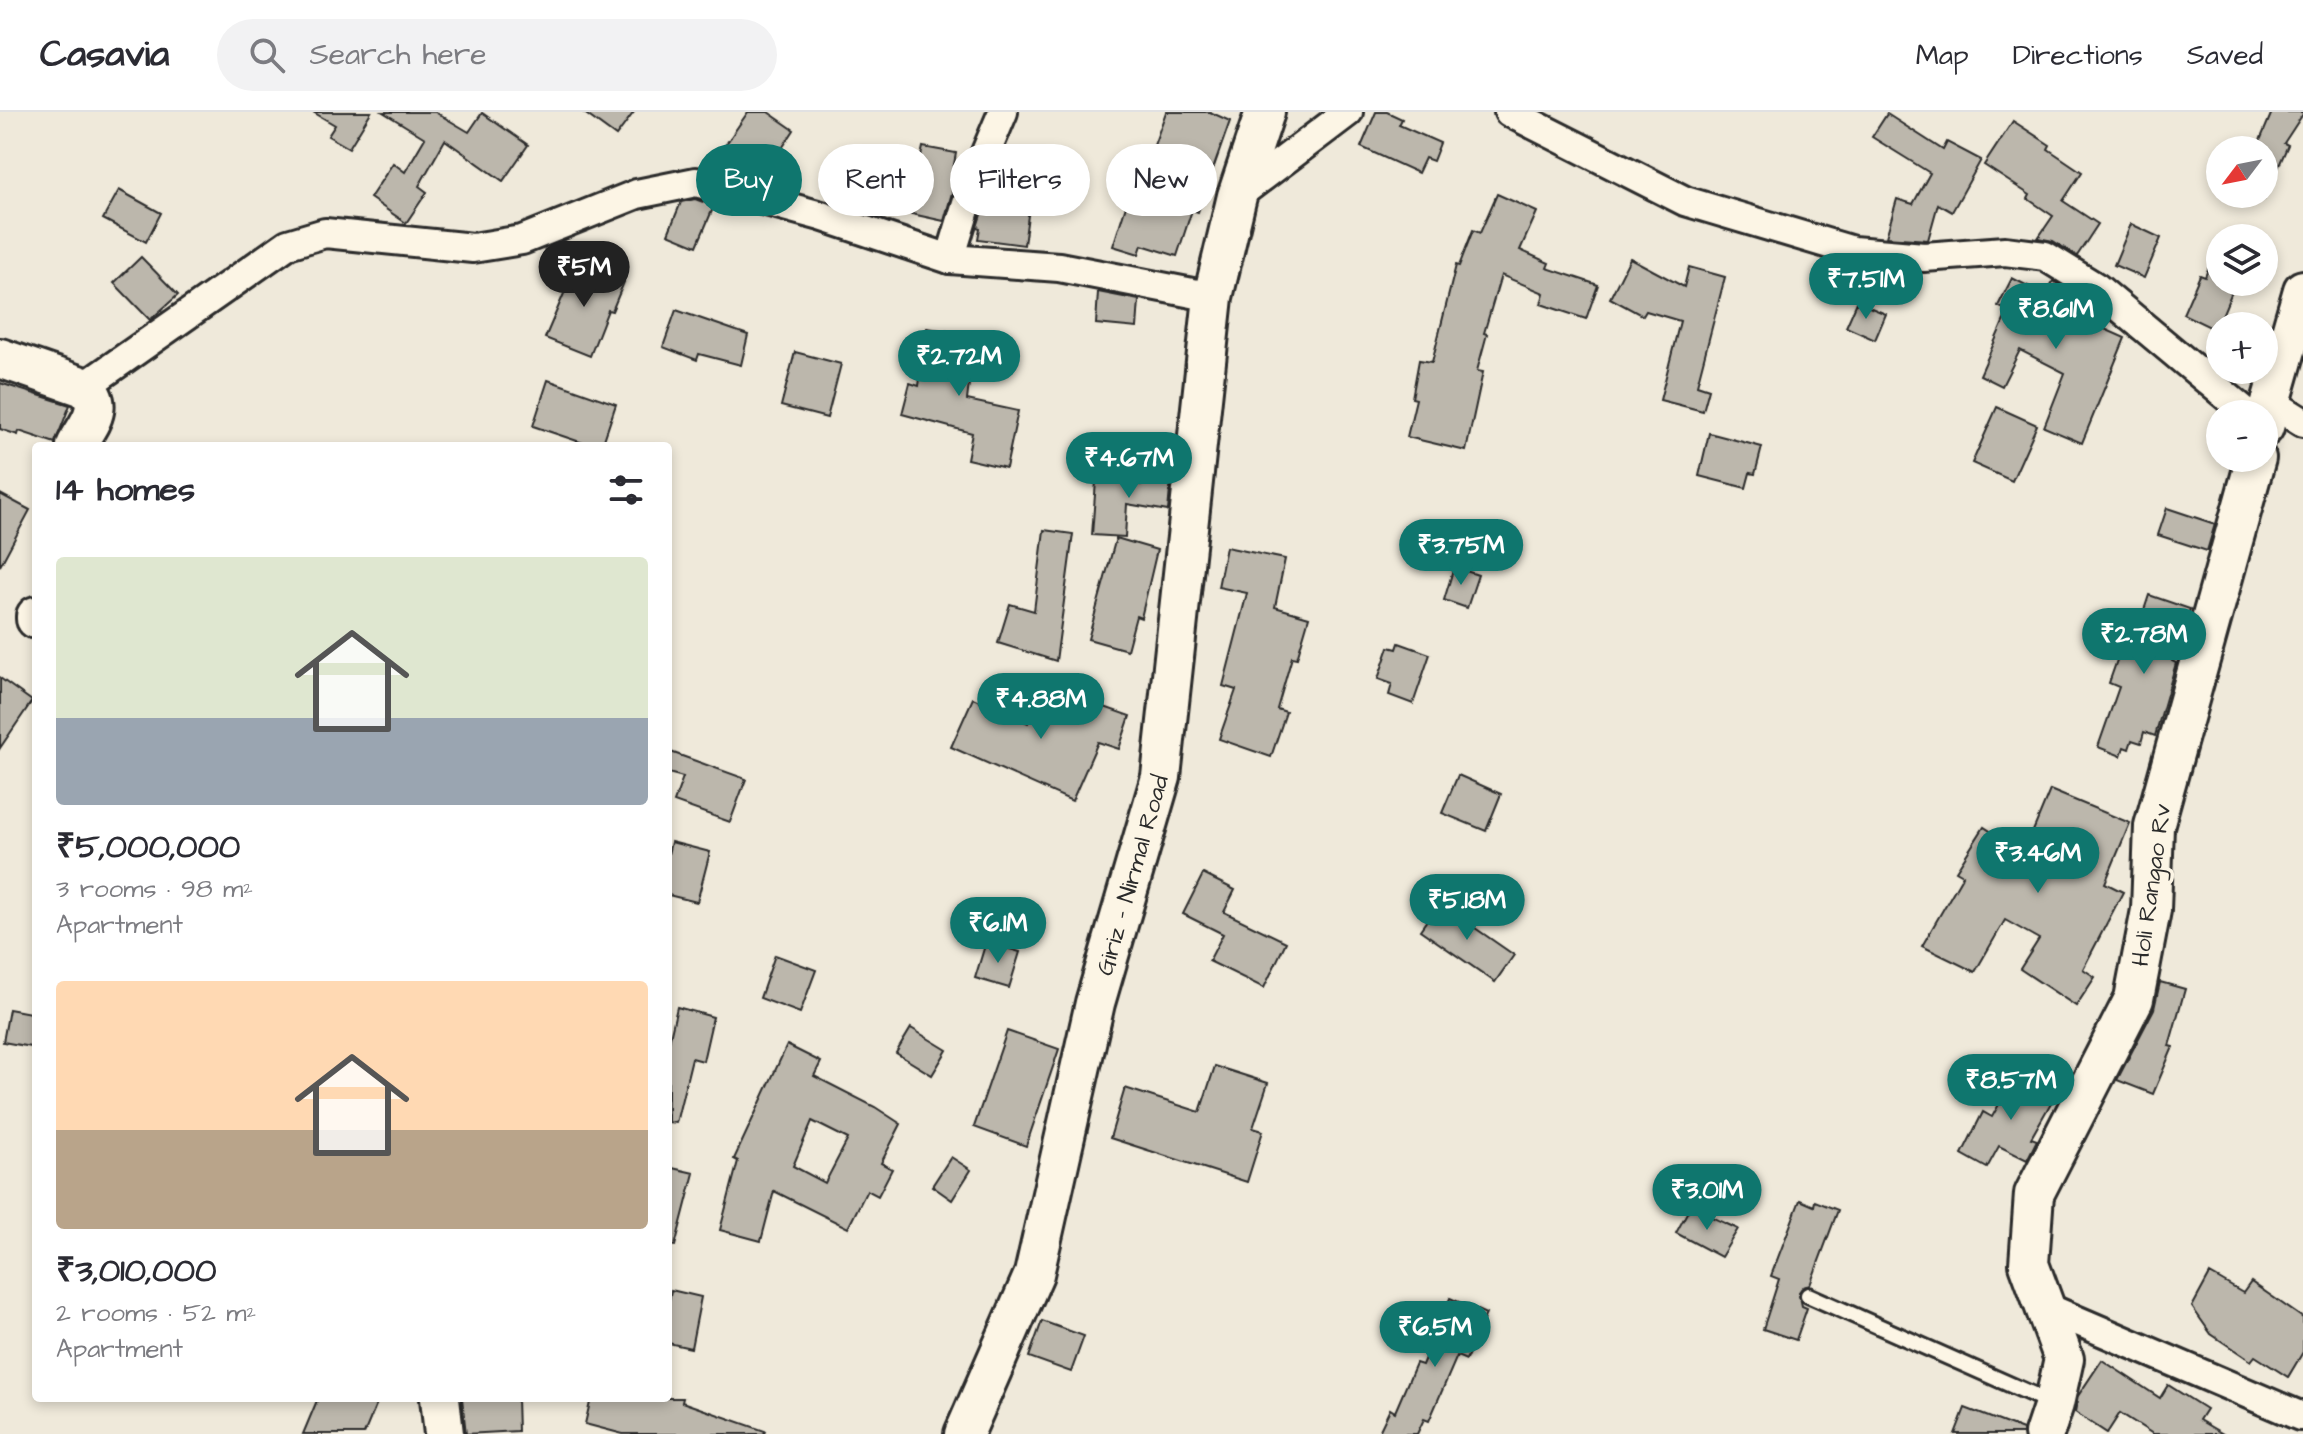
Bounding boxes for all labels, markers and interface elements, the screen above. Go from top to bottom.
search box [217,19,777,91]
text: Casavia [40,29,169,81]
icon: search [245,33,289,77]
text: Search here [309,34,486,76]
text: Map [1916,36,1969,75]
text: Directions [2013,36,2143,75]
text: Saved [2187,36,2263,75]
north arrow [2206,136,2278,208]
map controls [2206,136,2278,472]
chip: Buy [696,144,802,216]
chip: Rent [818,144,934,216]
chip: Filters [950,144,1090,216]
chip: New [1106,144,1217,216]
button: layers [2206,224,2278,296]
pin: ₹5M [545,241,623,309]
text: ₹5M [557,249,611,285]
pin: ₹7.51M [1801,253,1931,321]
text: ₹7.51M [1827,261,1905,297]
pin: ₹8.61M [1991,283,2121,351]
text: ₹8.61M [2018,291,2094,327]
button: + [2206,312,2278,384]
pin: ₹2.72M [894,330,1024,398]
text: ₹2.72M [916,338,1002,374]
button: − [2206,400,2278,472]
pin: ₹4.67M [1064,432,1194,500]
text: ₹4.67M [1084,440,1174,476]
text: 14 homes [56,466,195,514]
icon: filters [604,468,648,512]
pin: ₹3.75M [1396,519,1526,587]
text: ₹3.75M [1417,527,1505,563]
pin: ₹2.78M [2079,608,2209,676]
icon: home [280,609,424,753]
text: ₹2.78M [2100,616,2188,652]
pin: ₹4.88M [976,673,1106,741]
text: ₹4.88M [995,681,1087,717]
street label: Giriz - Nirmal Road [1088,771,1178,979]
street label: Holi Rangao Rv [2124,801,2181,969]
text: ₹5,000,000 [56,823,240,871]
pin: ₹3.46M [1973,827,2103,895]
text: ₹3.46M [1994,835,2082,871]
text: 3 rooms · 98 m² [56,871,253,907]
pin: ₹5.18M [1402,874,1532,942]
text: ₹5.18M [1428,882,1506,918]
pin: ₹6.1M [942,897,1054,965]
text: ₹6.1M [968,905,1028,941]
text: Apartment [56,907,183,943]
icon: home [280,1033,424,1177]
pin: ₹8.57M [1946,1054,2076,1122]
text: ₹8.57M [1965,1062,2057,1098]
pin: ₹3.01M [1642,1164,1772,1232]
text: ₹3.01M [1671,1172,1744,1208]
text: ₹3,010,000 [56,1247,216,1295]
text: 2 rooms · 52 m² [56,1295,256,1331]
pin: ₹6.5M [1379,1301,1491,1369]
text: ₹6.5M [1398,1309,1472,1345]
text: Apartment [56,1331,183,1367]

